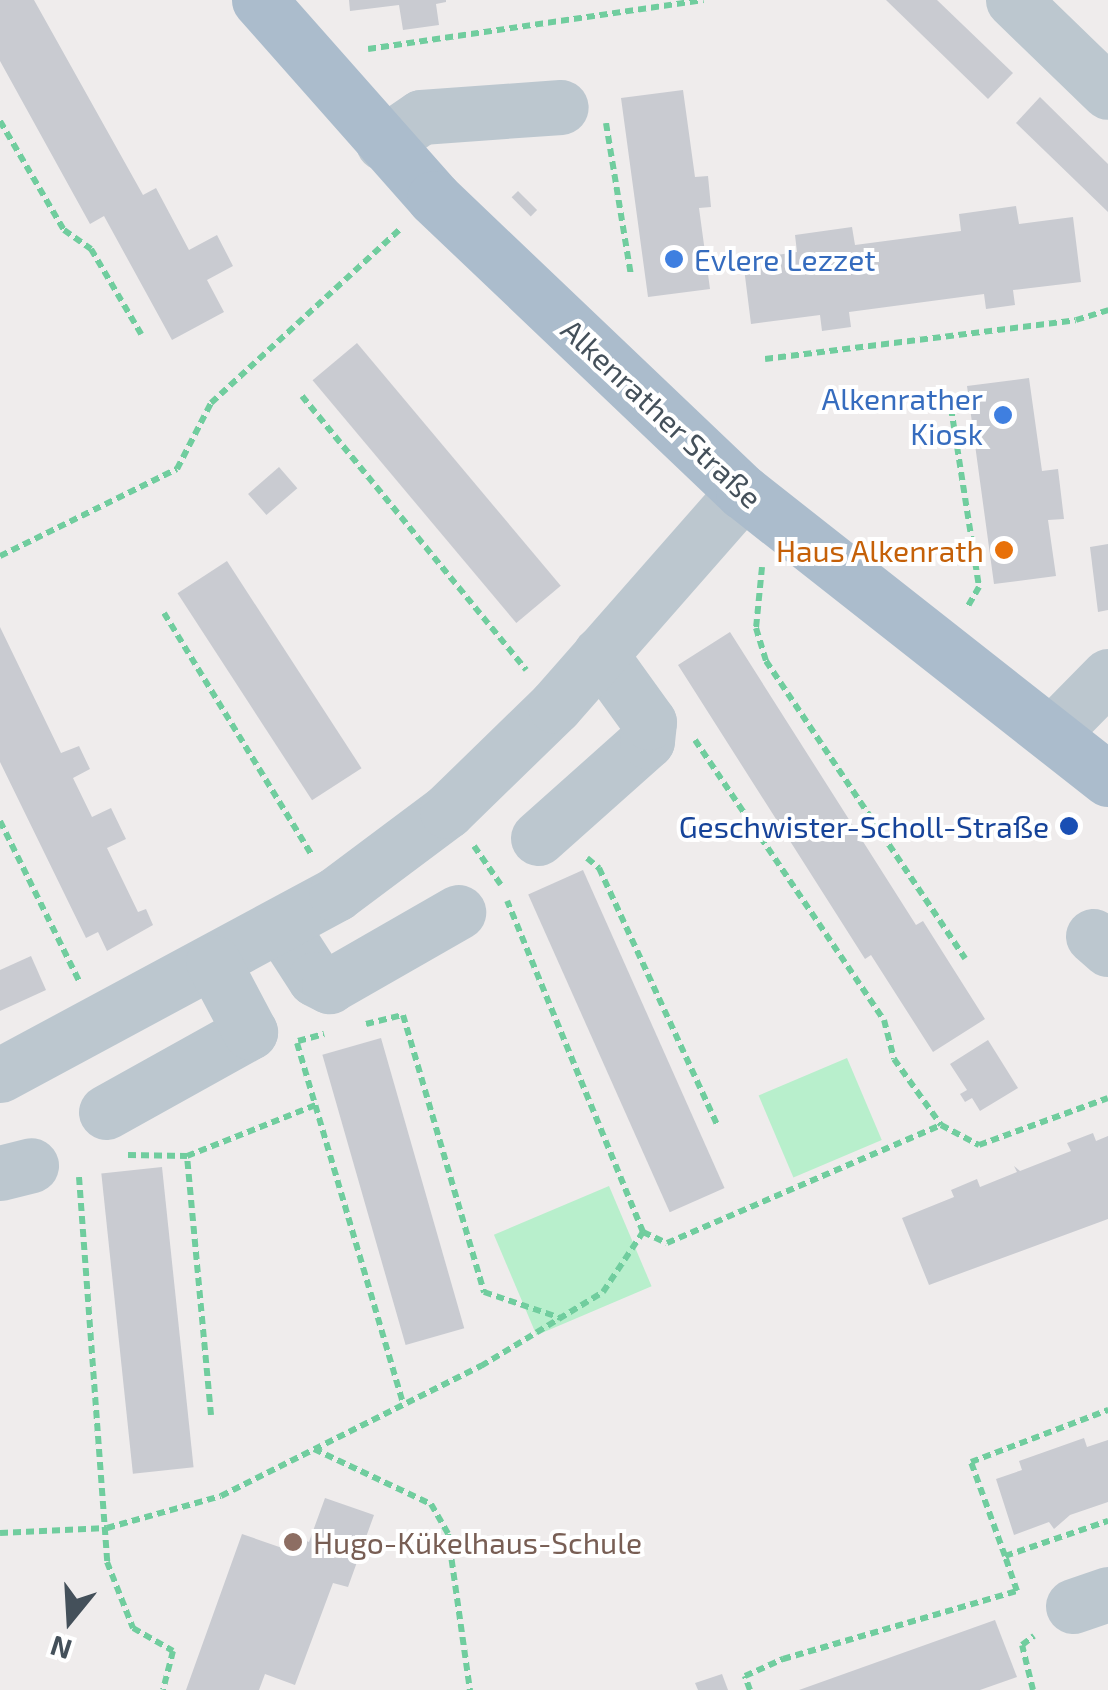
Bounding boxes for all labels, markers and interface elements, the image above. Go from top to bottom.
place label: Evlere Lezzet [694,241,876,277]
marker: Evlere Lezzet [663,248,685,270]
street label: Alkenrather Straße [554,311,770,515]
place label: Alkenrather Kiosk [822,380,983,450]
marker: Alkenrather Kiosk [992,404,1014,426]
place label: Haus Alkenrath [775,532,984,568]
marker: Haus Alkenrath [993,539,1015,561]
place label: Geschwister-Scholl-Straße [679,808,1049,844]
marker: Geschwister-Scholl-Straße [1058,815,1080,837]
place label: Hugo-Kükelhaus-Schule [313,1524,642,1560]
marker: Hugo-Kükelhaus-Schule [282,1531,304,1553]
north arrow [20,1570,120,1670]
text: N [46,1629,76,1668]

